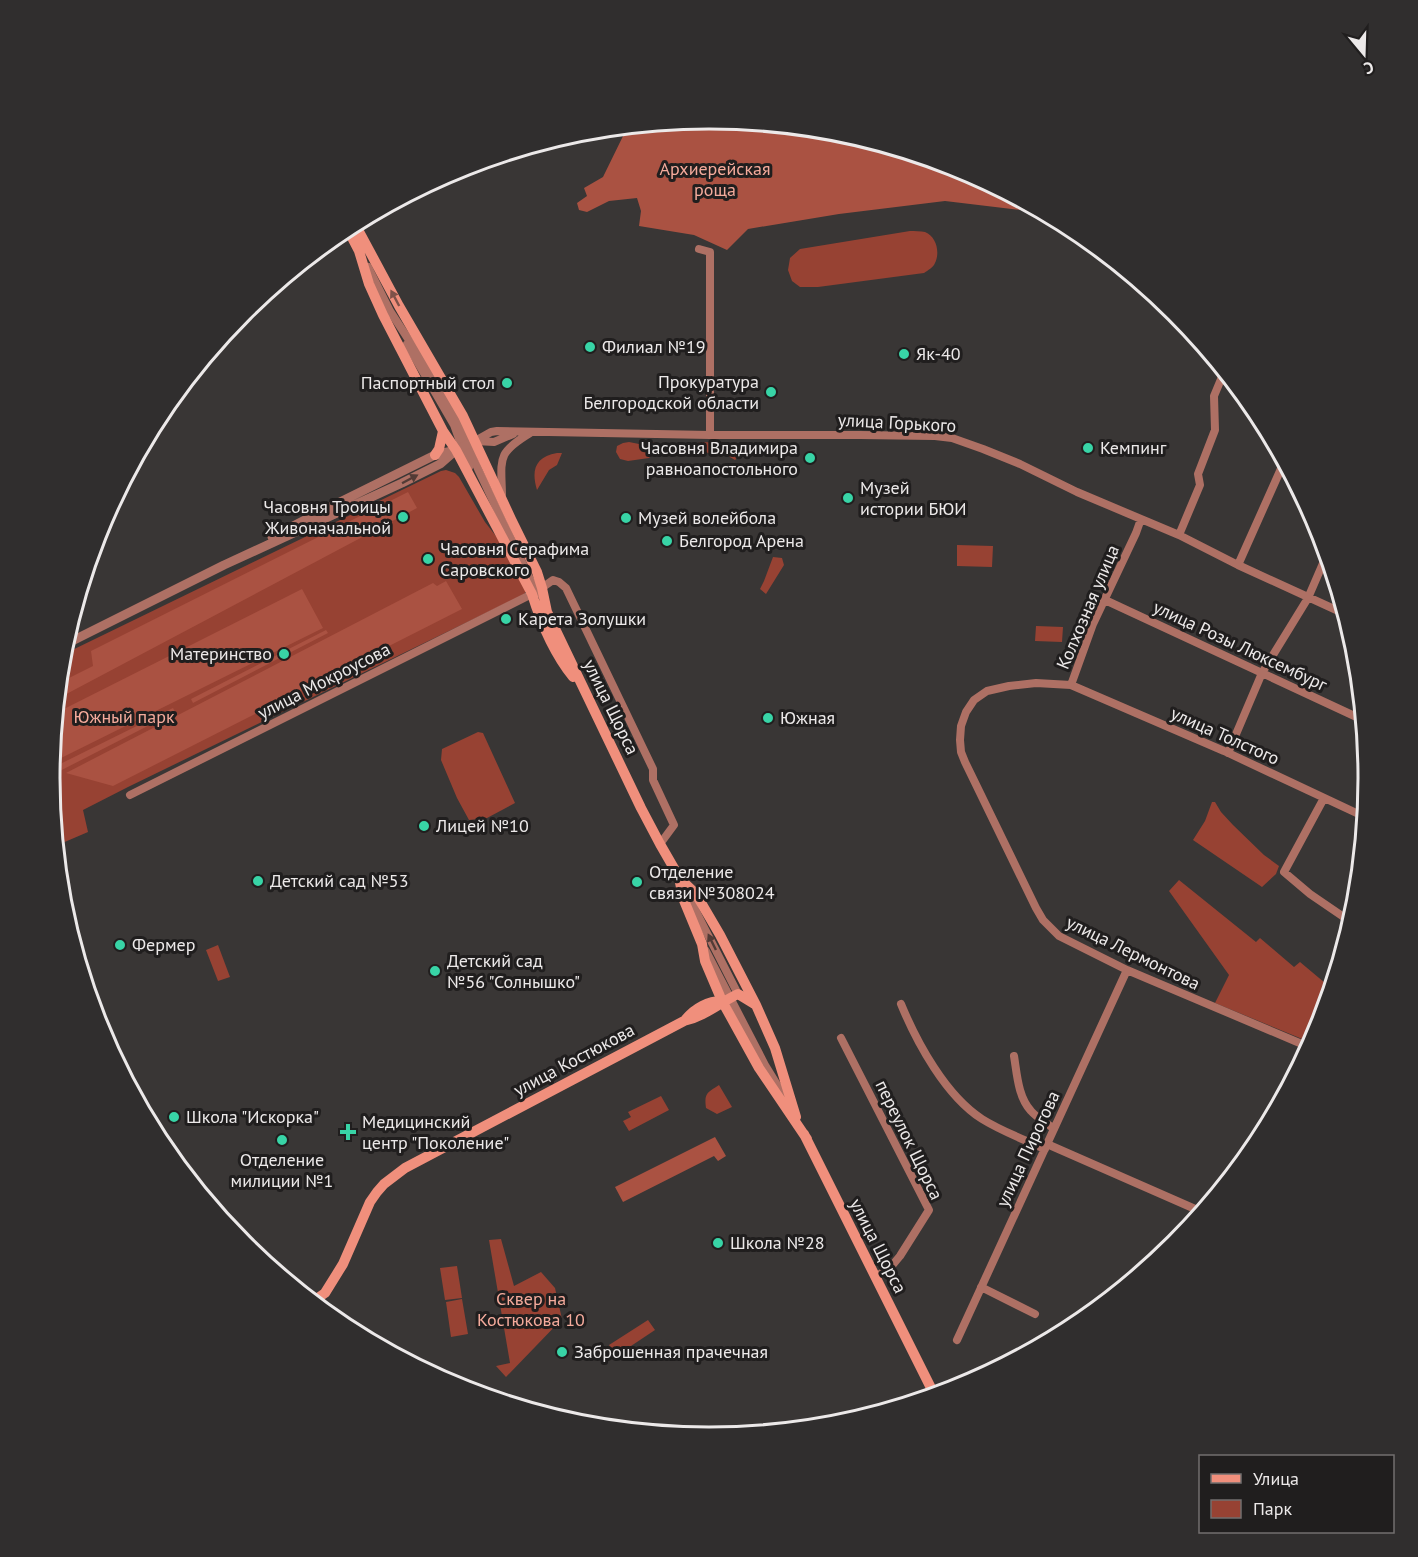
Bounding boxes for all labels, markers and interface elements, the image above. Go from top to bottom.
north arrow [1334,24,1394,84]
text: С [1361,57,1376,79]
park label: Архиерейская роща [659,157,771,201]
one-way arrow [390,290,400,307]
place label: Филиал №19 [602,335,706,358]
marker: Филиал №19 [583,340,597,354]
place label: Як-40 [916,342,961,365]
marker: Як-40 [897,347,911,361]
place label: Прокуратура Белгородской области [583,370,759,414]
place label: Паспортный стол [361,371,495,394]
marker: Паспортный стол [500,376,514,390]
marker: Прокуратура Белгородской области [764,385,778,399]
street label: улица Горького [837,408,957,437]
place label: Часовня Владимира равноапостольного [641,436,798,480]
place label: Кемпинг [1100,436,1167,459]
marker: Кемпинг [1081,441,1095,455]
marker: Часовня Владимира равноапостольного [803,451,817,465]
one-way arrow [402,474,419,484]
place label: Музей истории БЮИ [860,476,967,520]
marker: Музей истории БЮИ [841,491,855,505]
place label: Часовня Троицы Живоначальной [263,495,391,539]
place label: Музей волейбола [638,506,776,529]
marker: Часовня Троицы Живоначальной [396,510,410,524]
marker: Музей волейбола [619,511,633,525]
place label: Белгород Арена [679,529,804,552]
marker: Белгород Арена [660,534,674,548]
place label: Часовня Серафима Саровского [440,537,589,581]
street label: Колхозная улица [1051,541,1124,672]
marker: Часовня Серафима Саровского [421,552,435,566]
street label: улица Розы Люксембург [1150,595,1331,696]
place label: Карета Золушки [518,607,646,630]
marker: Карета Золушки [499,612,513,626]
street label: улица Мокроусова [254,637,394,724]
place label: Материнство [170,642,272,665]
marker: Материнство [277,647,291,661]
street label: улица Щорса [578,655,644,758]
street label: улица Толстого [1167,701,1283,770]
park label: Южный парк [73,705,175,728]
place label: Южная [780,706,835,729]
marker: Южная [761,711,775,725]
place label: Лицей №10 [435,814,529,837]
marker: Лицей №10 [417,819,431,833]
place label: Отделение связи №308024 [649,860,775,904]
place label: Детский сад №53 [270,869,408,892]
marker: Детский сад №53 [251,874,265,888]
marker: Отделение связи №308024 [630,875,644,889]
street label: улица Лермонтова [1063,910,1204,995]
place label: Фермер [132,933,195,956]
one-way arrow [708,933,717,950]
marker: Фермер [113,938,127,952]
place label: Детский сад №56 "Солнышко" [447,949,580,993]
marker: Детский сад №56 "Солнышко" [428,964,442,978]
street label: улица Костюкова [509,1018,638,1101]
street label: переулок Щорса [871,1076,948,1203]
street label: улица Пирогова [991,1087,1065,1211]
place label: Школа "Искорка" [186,1105,319,1128]
marker: Школа "Искорка" [167,1110,181,1124]
place label: Медицинский центр "Поколение" [362,1110,509,1154]
marker: Медицинский центр "Поколение" [339,1123,357,1141]
marker: Отделение милиции №1 [275,1133,289,1147]
place label: Отделение милиции №1 [231,1148,333,1192]
street label: улица Щорса [845,1195,912,1297]
place label: Школа №28 [730,1231,825,1254]
marker: Школа №28 [711,1236,725,1250]
park label: Сквер на Костюкова 10 [477,1287,585,1331]
place label: Заброшенная прачечная [574,1340,768,1363]
marker: Заброшенная прачечная [555,1345,569,1359]
legend [1199,1455,1394,1533]
text: Улица [1253,1467,1299,1490]
text: Парк [1253,1497,1293,1520]

